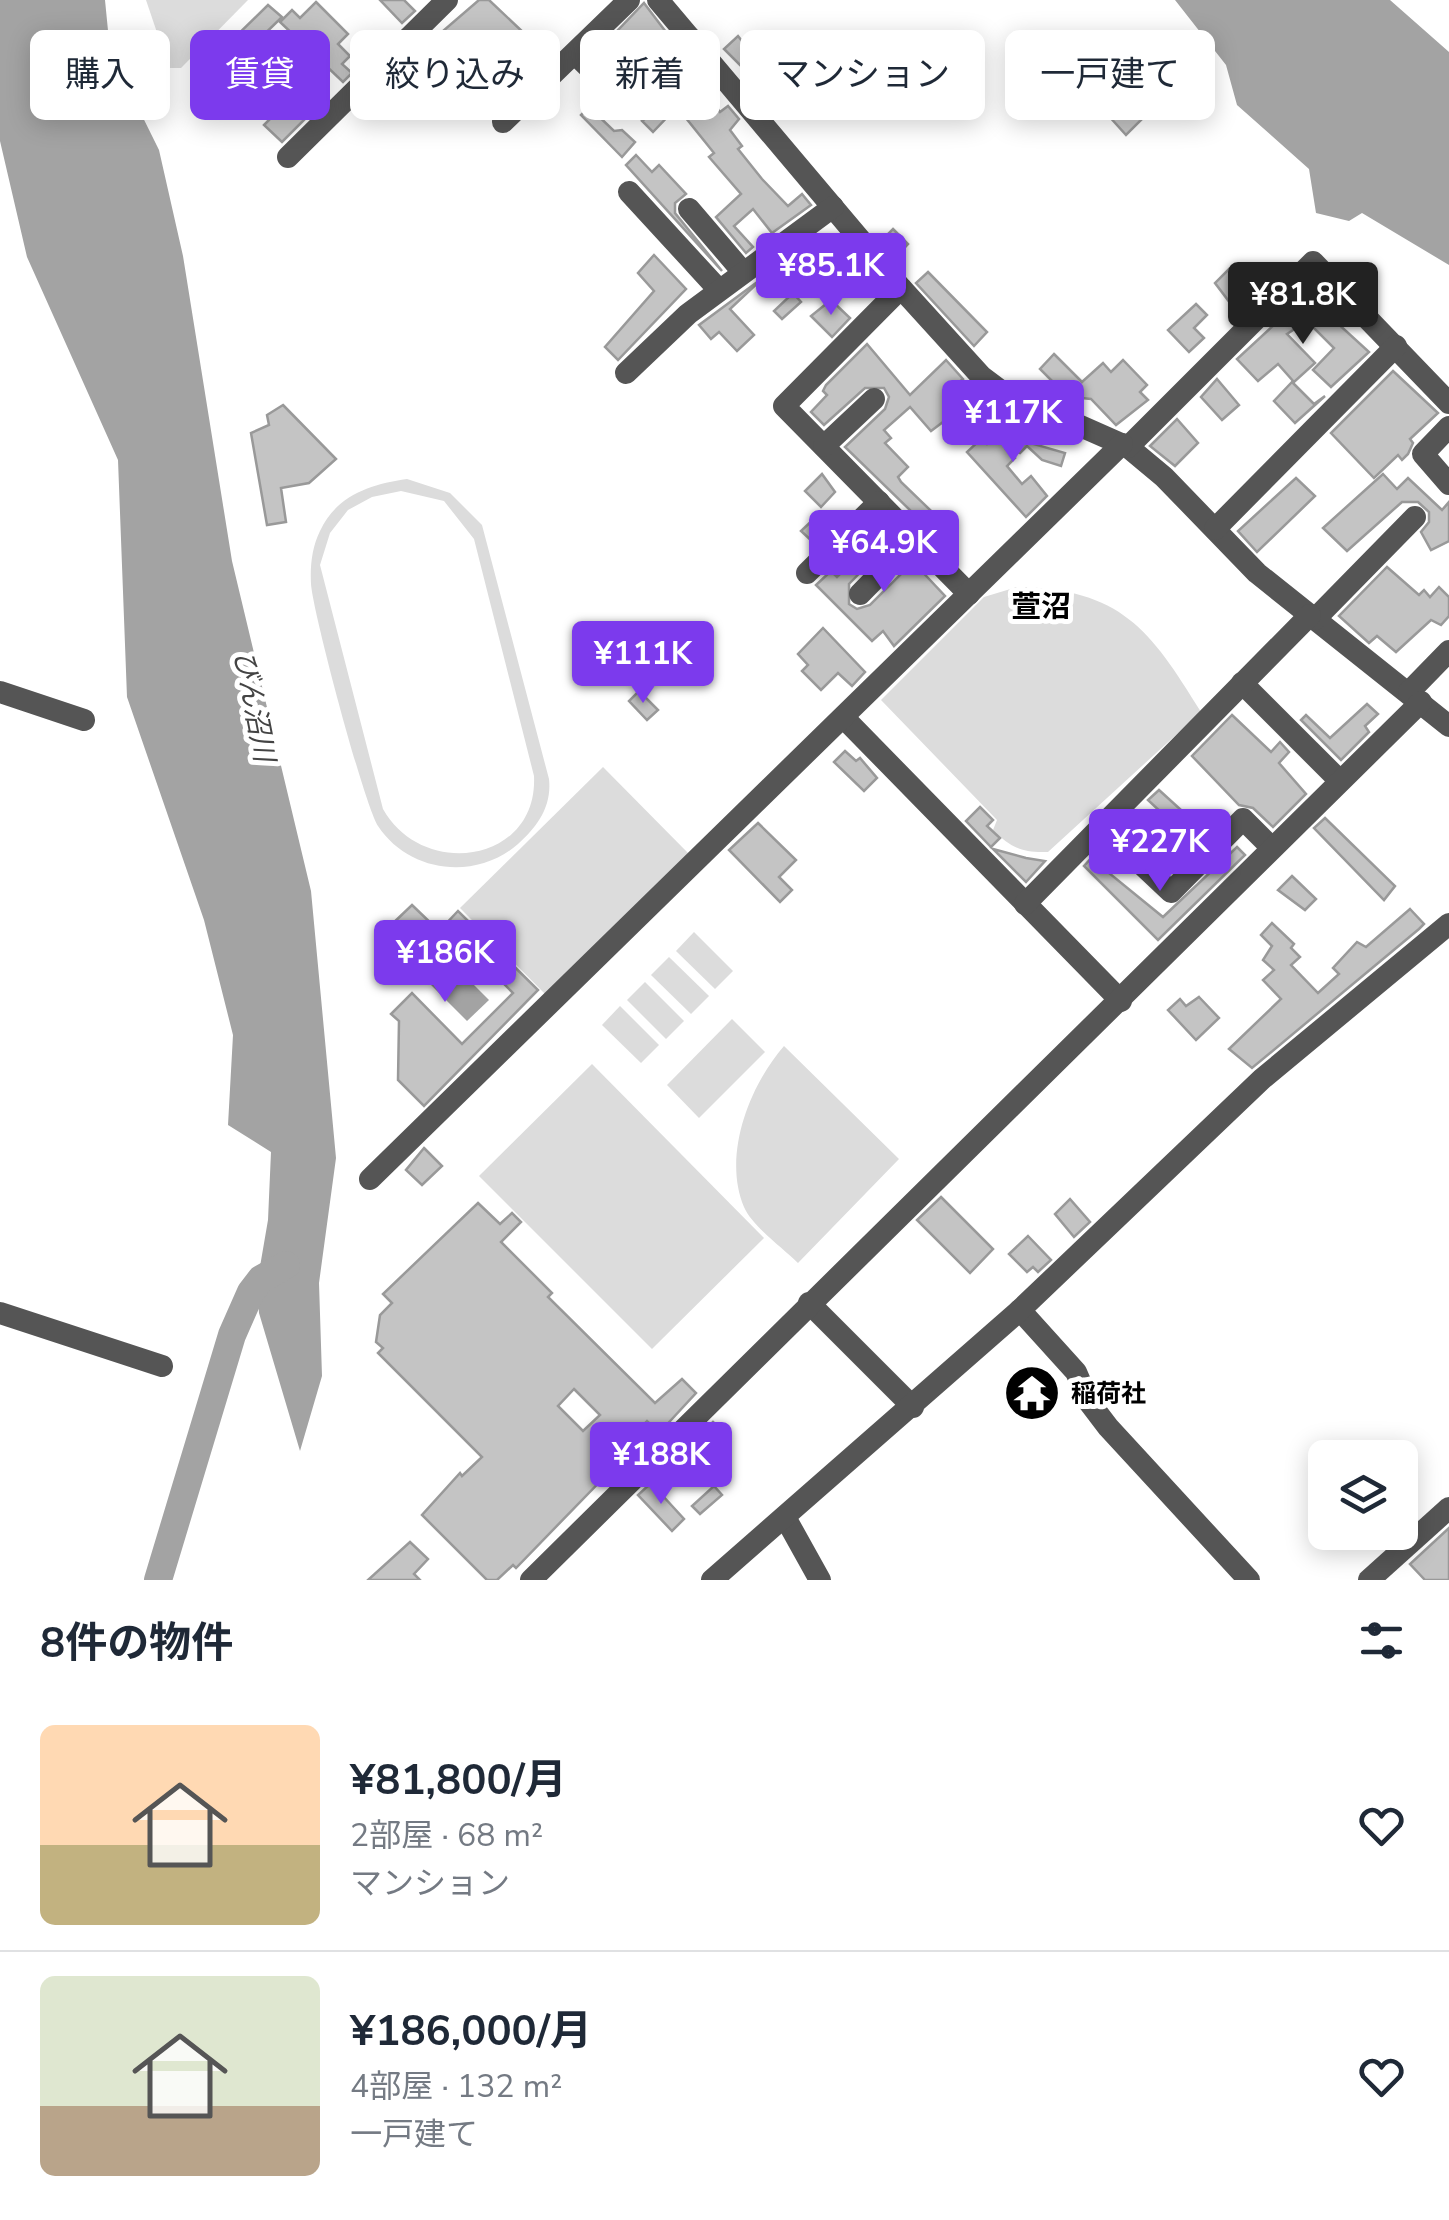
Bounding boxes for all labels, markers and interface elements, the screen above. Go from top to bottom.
chip: 購入 [30,30,170,120]
chip: 賃貸 [190,30,330,120]
chip: 絞り込み [350,30,560,120]
chip: 新着 [580,30,720,120]
chip: マンション [740,30,985,120]
chip: 一戸建て [1005,30,1215,120]
pin: ¥85.1K [750,233,912,318]
text: ¥85.1K [778,244,884,287]
pin: ¥81.8K [1222,262,1384,347]
text: ¥81.8K [1250,273,1356,316]
pin: ¥117K [943,380,1083,465]
text: ¥117K [964,391,1062,434]
pin: ¥64.9K [803,510,965,595]
text: ¥64.9K [831,521,937,564]
district label: 萱沼 [1011,587,1071,628]
pin: ¥111K [573,621,713,706]
text: ¥111K [594,632,692,675]
water label: びん沼川 [225,648,284,768]
pin: ¥227K [1090,809,1230,894]
text: ¥227K [1111,820,1209,863]
pin: ¥186K [375,920,515,1005]
text: ¥186K [396,931,494,974]
temple icon: 稲荷社 [1002,1363,1062,1423]
place label: 稲荷社 [1071,1377,1146,1411]
pin: ¥188K [591,1422,731,1507]
text: ¥188K [612,1433,710,1476]
map controls [1308,1440,1418,1550]
button: layers [1308,1440,1418,1550]
icon: filters [1354,1613,1409,1668]
text: 8件の物件 [40,1615,233,1672]
text: ¥81,800/月 [350,1752,567,1809]
icon: home [120,1765,240,1885]
icon: heart [1354,1798,1409,1853]
text: 2部屋 · 68 m² [350,1814,543,1857]
text: マンション [350,1862,510,1905]
text: ¥186,000/月 [350,2003,592,2060]
icon: home [120,2016,240,2136]
icon: heart [1354,2049,1409,2104]
text: 4部屋 · 132 m² [350,2065,562,2108]
text: 一戸建て [350,2113,478,2156]

